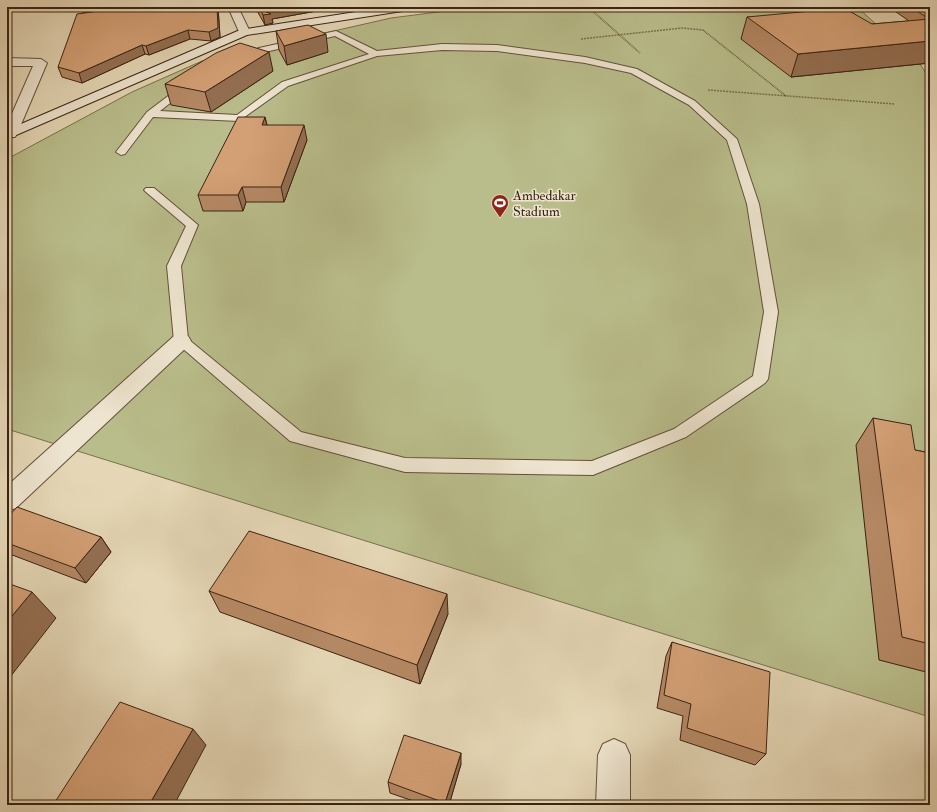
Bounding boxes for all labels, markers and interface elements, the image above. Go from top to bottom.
place label: Ambedakar Stadium [512,187,576,220]
sports icon: Ambedakar Stadium [490,193,510,218]

